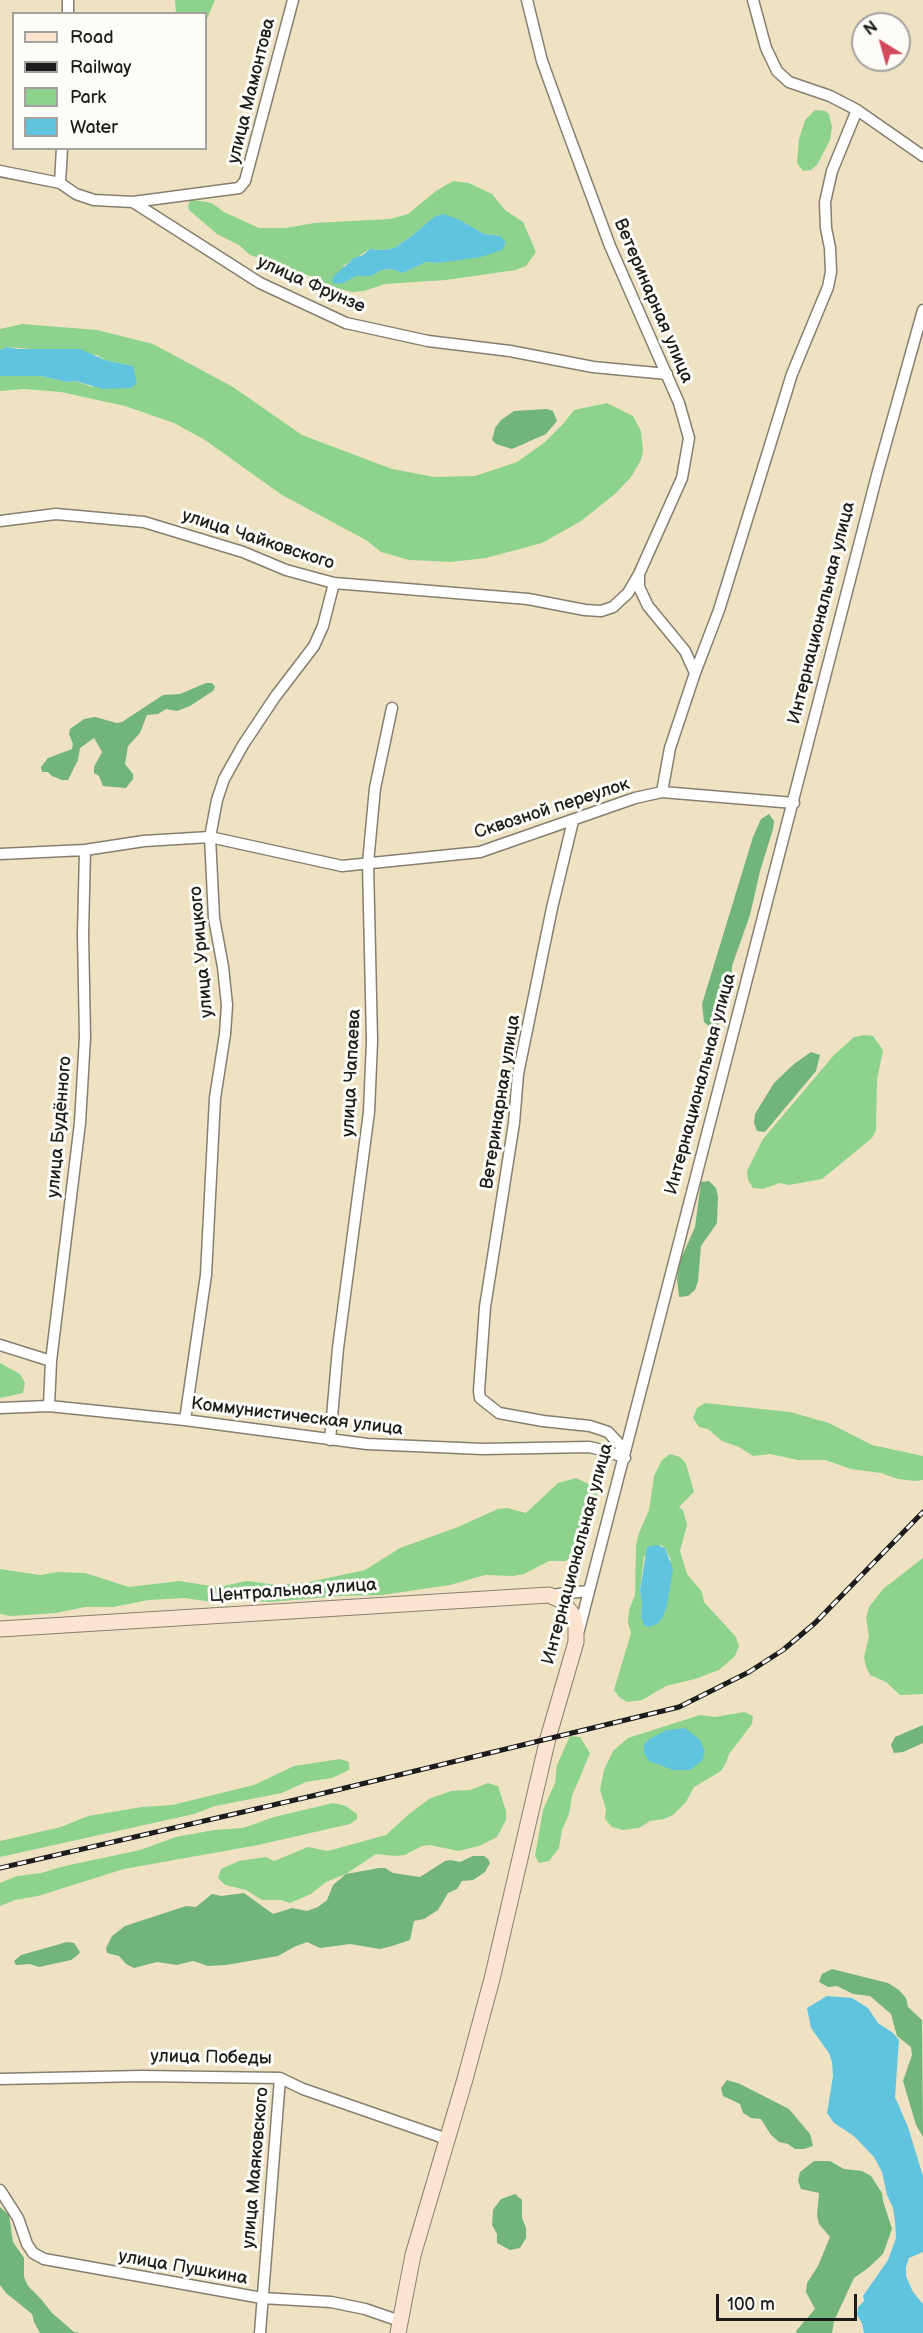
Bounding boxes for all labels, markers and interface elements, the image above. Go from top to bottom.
legend [12,12,207,150]
north arrow [851,12,911,72]
street label: улица Мамонтова [223,16,281,166]
text: N [861,18,882,40]
text: Road [70,27,114,48]
text: Railway [70,57,132,78]
text: Park [70,87,106,108]
text: Water [70,117,118,138]
street label: Ветеринарная улица [609,216,697,386]
street label: улица Фрунзе [254,252,368,318]
street label: Интернациональная улица [784,500,860,726]
street label: улица Чайковского [179,505,337,575]
street label: Сквозной переулок [472,774,632,844]
street label: улица Урицкого [185,885,219,1019]
street label: Интернациональная улица [661,971,741,1197]
street label: улица Чапаева [338,1008,366,1138]
street label: Ветеринарная улица [477,1013,525,1191]
street label: улица Будённого [43,1055,77,1199]
street label: Коммунистическая улица [190,1393,404,1441]
street label: Интернациональная улица [538,1441,618,1667]
street label: Центральная улица [209,1574,377,1608]
street label: улица Победы [150,2046,272,2070]
street label: улица Маяковского [238,2086,274,2250]
street label: улица Пушкина [117,2246,249,2290]
scale bar [719,2282,860,2320]
text: 100 m [727,2294,775,2315]

